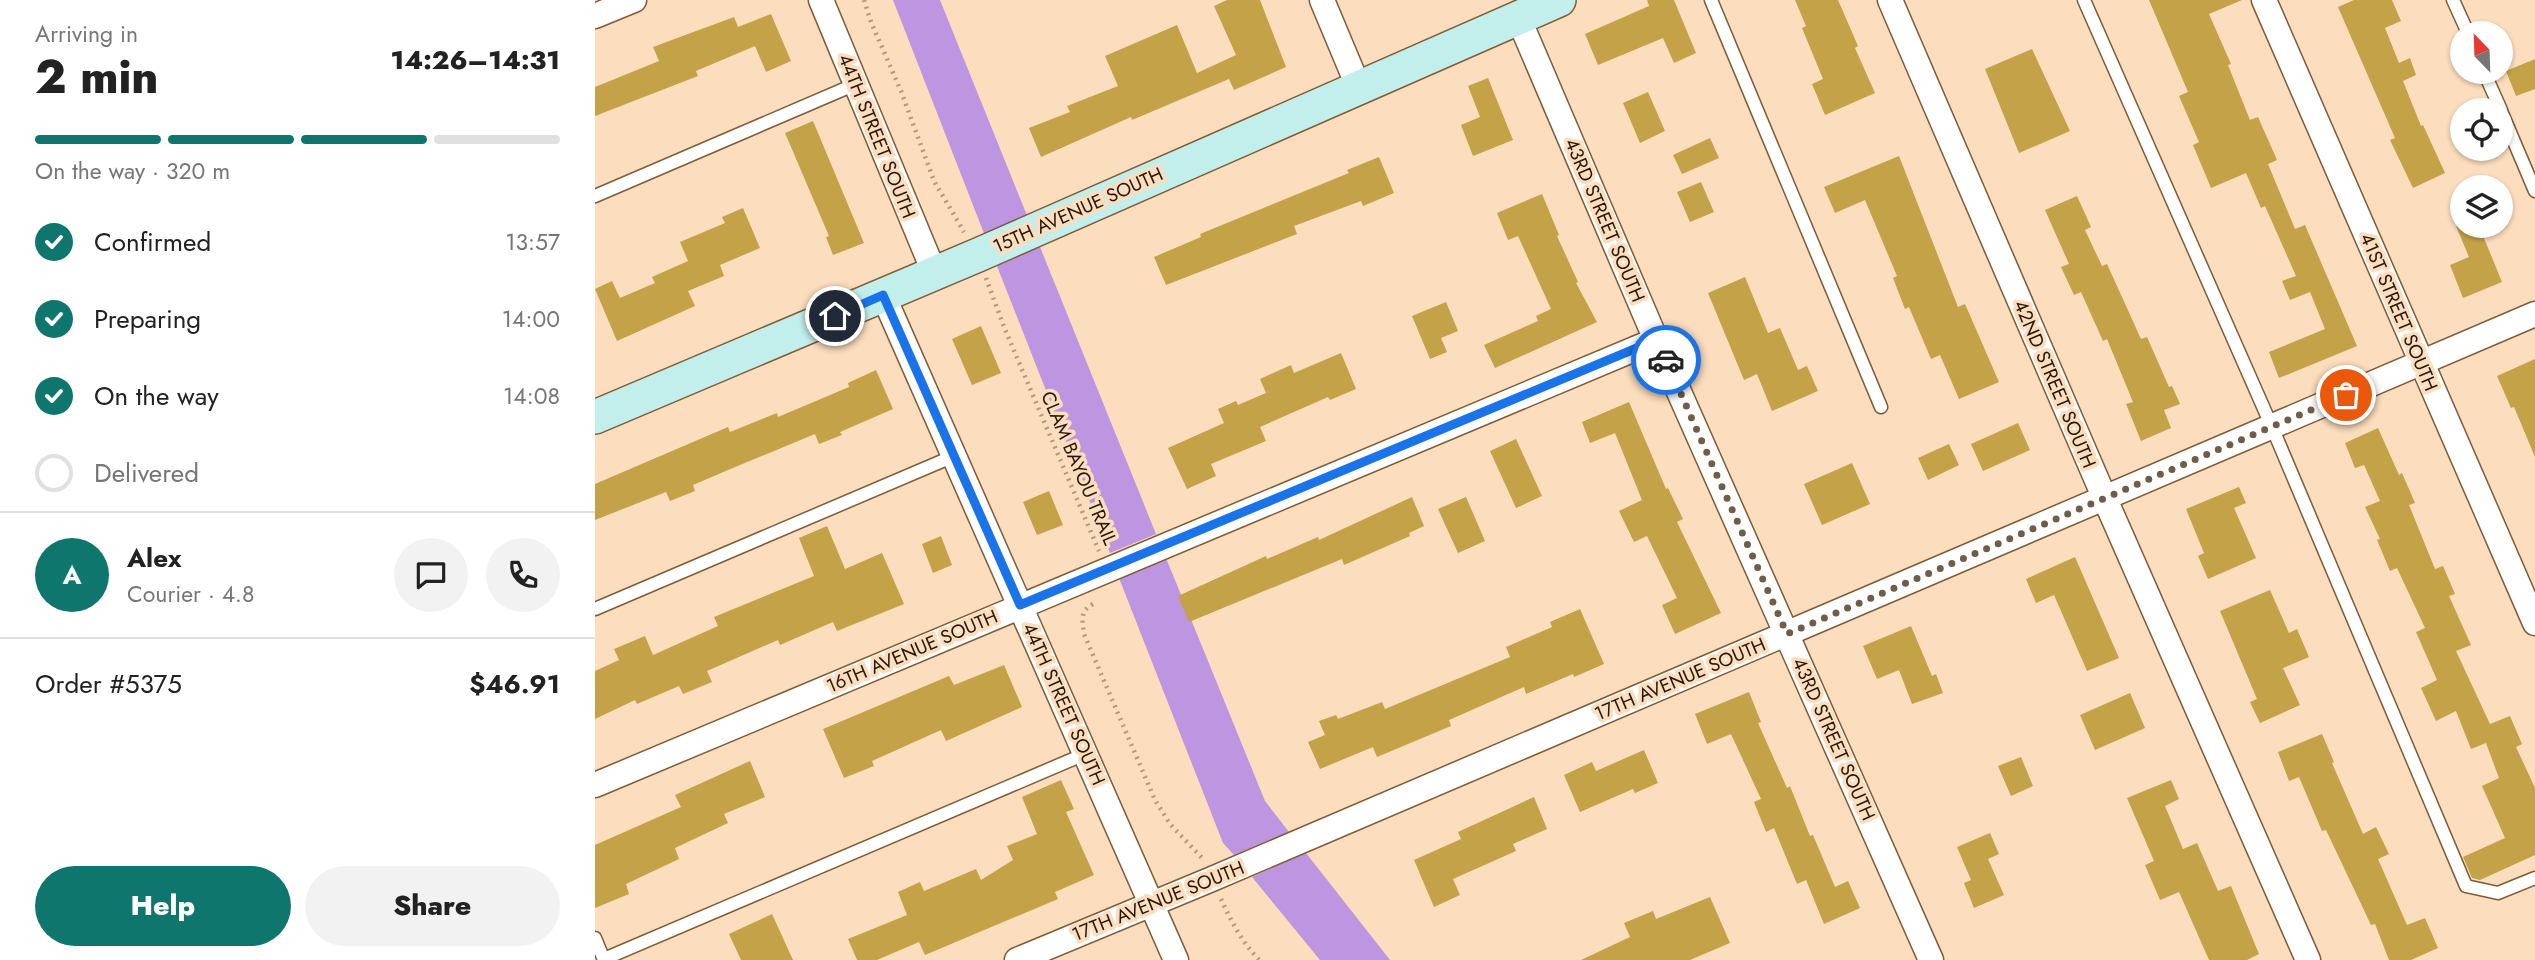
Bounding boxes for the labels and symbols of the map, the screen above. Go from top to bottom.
north arrow [2450,21,2513,84]
street label: 44TH STREET SOUTH [832,50,922,222]
street label: 43RD STREET SOUTH [1558,134,1652,306]
street label: 15TH AVENUE SOUTH [989,160,1167,260]
street label: 41ST STREET SOUTH [2353,229,2445,395]
pin [805,286,865,346]
street label: 42ND STREET SOUTH [2007,296,2103,472]
courier [1631,325,1701,395]
pin [2316,365,2376,425]
street label: CLAM BAYOU TRAIL [1034,387,1124,550]
street label: 16TH AVENUE SOUTH [822,603,1002,699]
street label: 44TH STREET SOUTH [1016,618,1112,790]
street label: 17TH AVENUE SOUTH [1590,631,1770,727]
street label: 43RD STREET SOUTH [1786,653,1882,825]
street label: 17TH AVENUE SOUTH [1068,854,1248,948]

